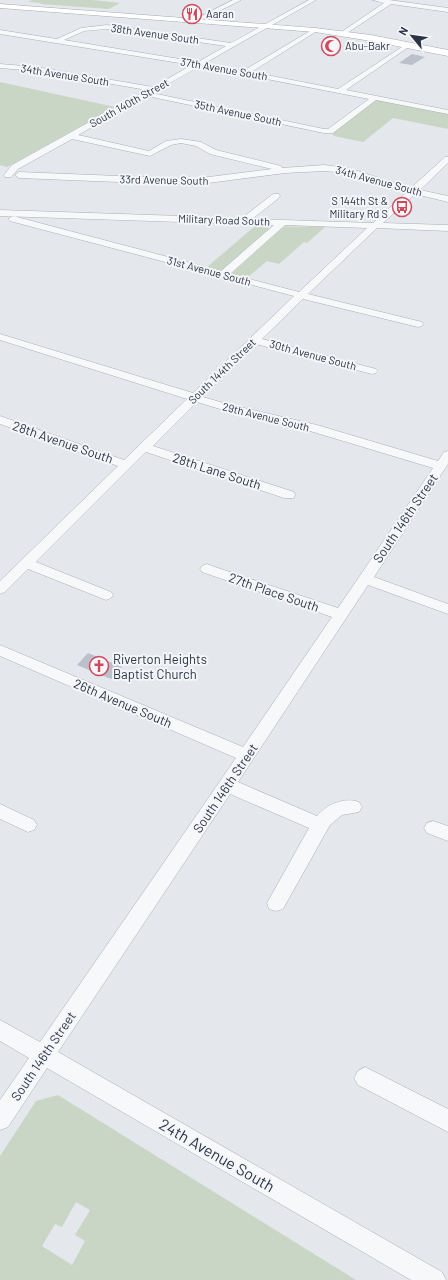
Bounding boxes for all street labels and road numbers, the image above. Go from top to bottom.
street label: 38th Avenue South [110,21,200,46]
street label: 37th Avenue South [179,54,269,83]
street label: 34th Avenue South [20,61,110,88]
street label: South 140th Street [87,75,171,130]
street label: 35th Avenue South [193,97,283,128]
street label: 34th Avenue South [334,163,424,198]
street label: 33rd Avenue South [119,172,209,187]
street label: Military Road South [178,211,270,228]
street label: 31st Avenue South [166,253,253,288]
street label: South 144th Street [185,335,258,406]
street label: 30th Avenue South [268,337,358,372]
street label: 29th Avenue South [221,399,311,434]
street label: 28th Avenue South [11,417,115,467]
street label: 28th Lane South [171,449,263,493]
street label: South 146th Street [369,470,441,566]
street label: 27th Place South [227,569,321,615]
street label: 26th Avenue South [71,675,175,731]
street label: South 146th Street [189,740,261,836]
street label: South 146th Street [7,1008,79,1104]
street label: 24th Avenue South [156,1114,278,1195]

